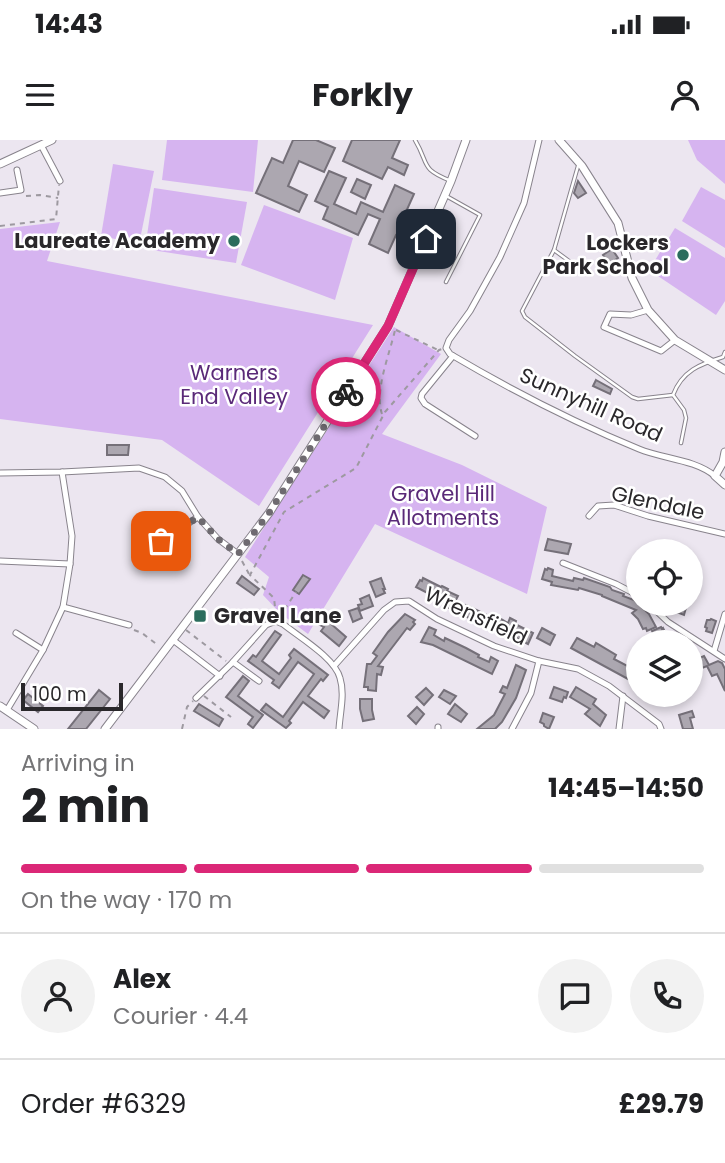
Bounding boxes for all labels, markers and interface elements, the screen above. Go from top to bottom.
text: 14:43 [35,6,103,42]
text: Forkly [312,72,413,117]
icon: menu [21,76,59,114]
icon: person [666,76,704,114]
pin [396,209,456,269]
icon: home [407,220,445,258]
place label: Laureate Academy [14,226,221,255]
place label: Lockers Park School [542,228,669,281]
marker: Laureate Academy [226,233,242,249]
marker: Lockers Park School [675,247,691,263]
courier [311,357,381,427]
park label: Warners End Valley [180,358,288,411]
street label: Sunnyhill Road [515,360,667,449]
icon: bike [327,373,365,411]
street label: Glendale [609,478,707,527]
park label: Gravel Hill Allotments [387,479,499,532]
pin [131,511,191,571]
icon: bag [142,522,180,560]
map controls [626,539,703,707]
button: locate [626,539,703,616]
street label: Wrensfield [420,579,532,652]
place label: Gravel Lane [214,601,341,630]
marker: Gravel Lane [192,608,208,624]
button: layers [626,630,703,707]
scale bar [21,680,122,712]
text: 100 m [32,681,87,708]
text: Arriving in [21,747,135,779]
text: 14:45–14:50 [548,770,704,806]
text: 2 min [21,774,150,838]
text: On the way · 170 m [21,884,232,916]
button: person [21,959,95,1033]
button: chat [538,959,612,1033]
button: phone [630,959,704,1033]
text: Alex [113,961,171,997]
text: Courier · 4.4 [113,1000,248,1032]
text: Order #6329 [21,1086,186,1122]
text: £29.79 [619,1086,704,1122]

